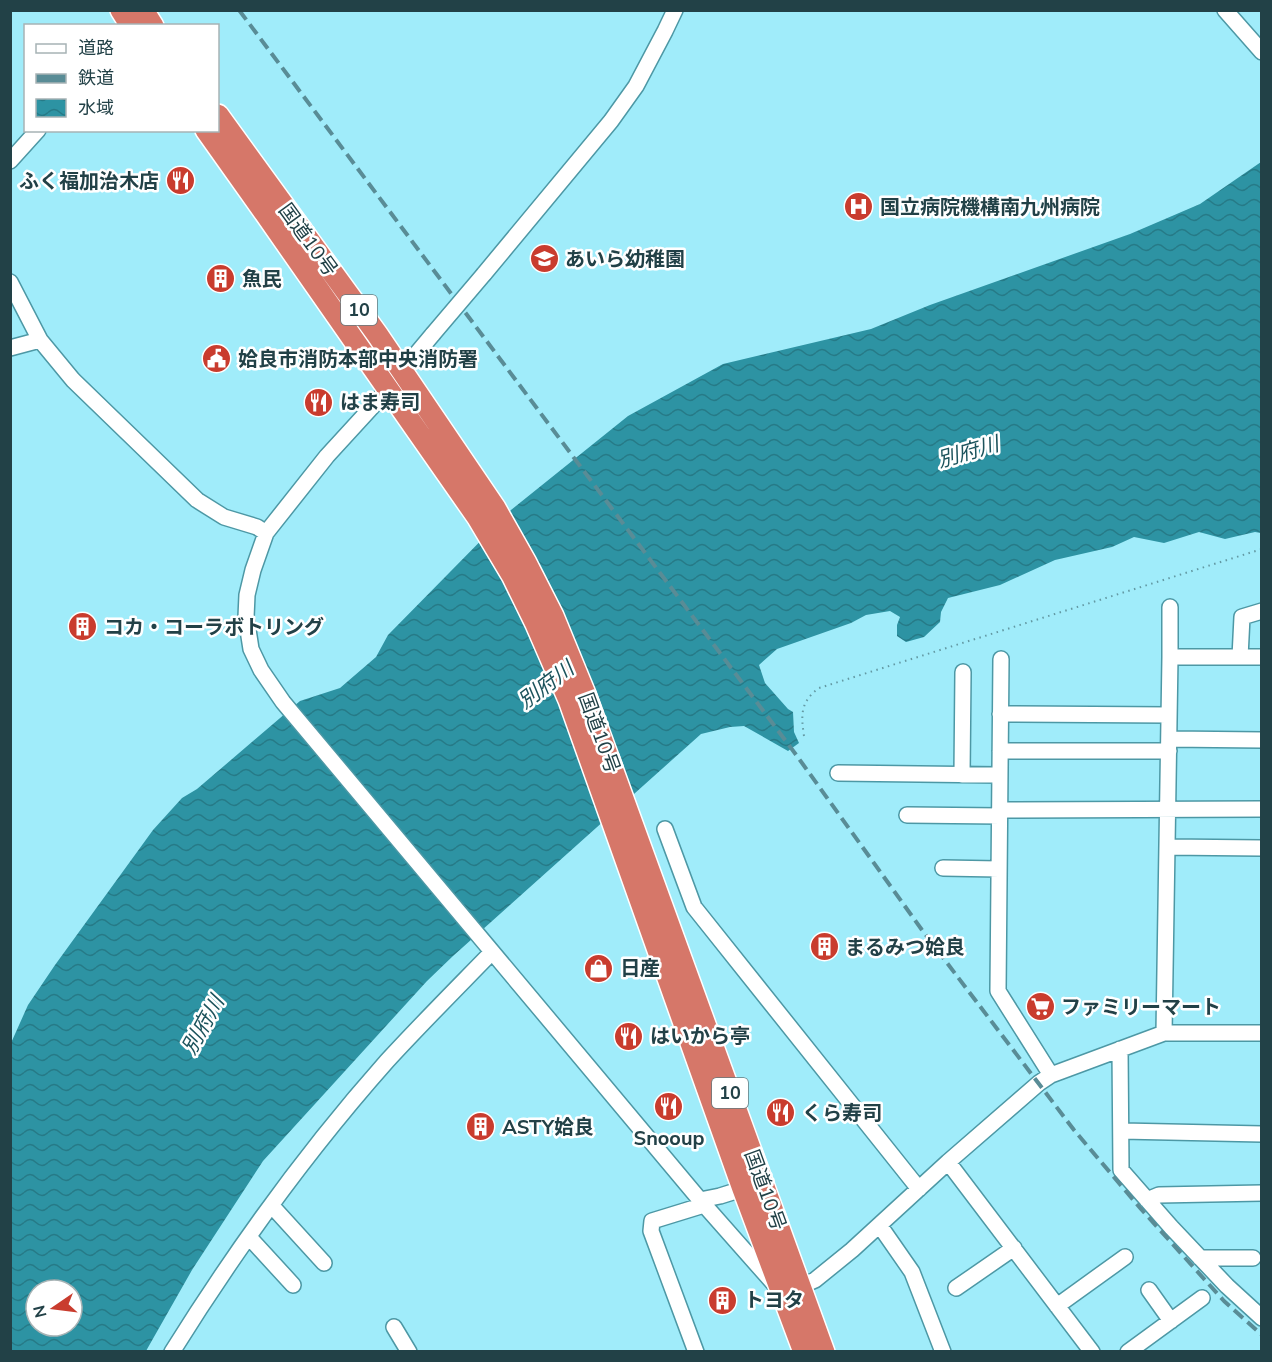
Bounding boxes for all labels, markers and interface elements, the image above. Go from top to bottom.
legend [24,24,219,132]
text: 道路 [78,36,114,60]
text: 鉄道 [78,66,114,90]
text: 水域 [78,96,114,120]
restaurant icon: ふく福加治木店 [164,165,196,197]
place label: ふく福加治木店 [19,168,159,195]
hospital icon: 国立病院機構南九州病院 [843,191,875,223]
place label: 国立病院機構南九州病院 [880,194,1100,221]
street label: 国道10号 [272,198,344,282]
school or university icon: あいら幼稚園 [528,243,560,275]
place label: あいら幼稚園 [565,246,685,273]
building icon: 魚民 [205,263,237,295]
place label: 魚民 [242,266,282,293]
road number: 10 [341,295,377,325]
public building icon: 姶良市消防本部中央消防署 [201,343,233,375]
place label: 姶良市消防本部中央消防署 [238,346,478,373]
restaurant icon: はま寿司 [303,386,335,418]
place label: はま寿司 [340,389,420,416]
water label: 別府川 [934,429,1004,474]
building icon: コカ・コーラボトリング [67,611,99,643]
place label: コカ・コーラボトリング [104,614,324,641]
water label: 別府川 [512,654,581,715]
street label: 国道10号 [572,689,626,777]
building icon: まるみつ姶良 [808,931,840,963]
place label: まるみつ姶良 [845,934,965,961]
shop icon: 日産 [583,952,615,984]
place label: 日産 [620,955,660,982]
water label: 別府川 [175,989,231,1059]
supermarket icon: ファミリーマート [1024,991,1056,1023]
place label: ファミリーマート [1061,994,1221,1021]
restaurant icon: はいから亭 [613,1020,645,1052]
place label: はいから亭 [650,1023,750,1050]
road number: 10 [712,1078,748,1108]
restaurant icon: Snooup [653,1091,685,1123]
restaurant icon: くら寿司 [765,1097,797,1129]
place label: くら寿司 [802,1100,882,1127]
building icon: ASTY姶良 [465,1111,497,1143]
place label: ASTY姶良 [502,1114,594,1141]
place label: Snooup [634,1125,704,1152]
street label: 国道10号 [738,1146,792,1234]
north arrow [24,1278,84,1338]
building icon: トヨタ [707,1284,739,1316]
place label: トヨタ [744,1287,804,1314]
text: N [28,1303,53,1320]

